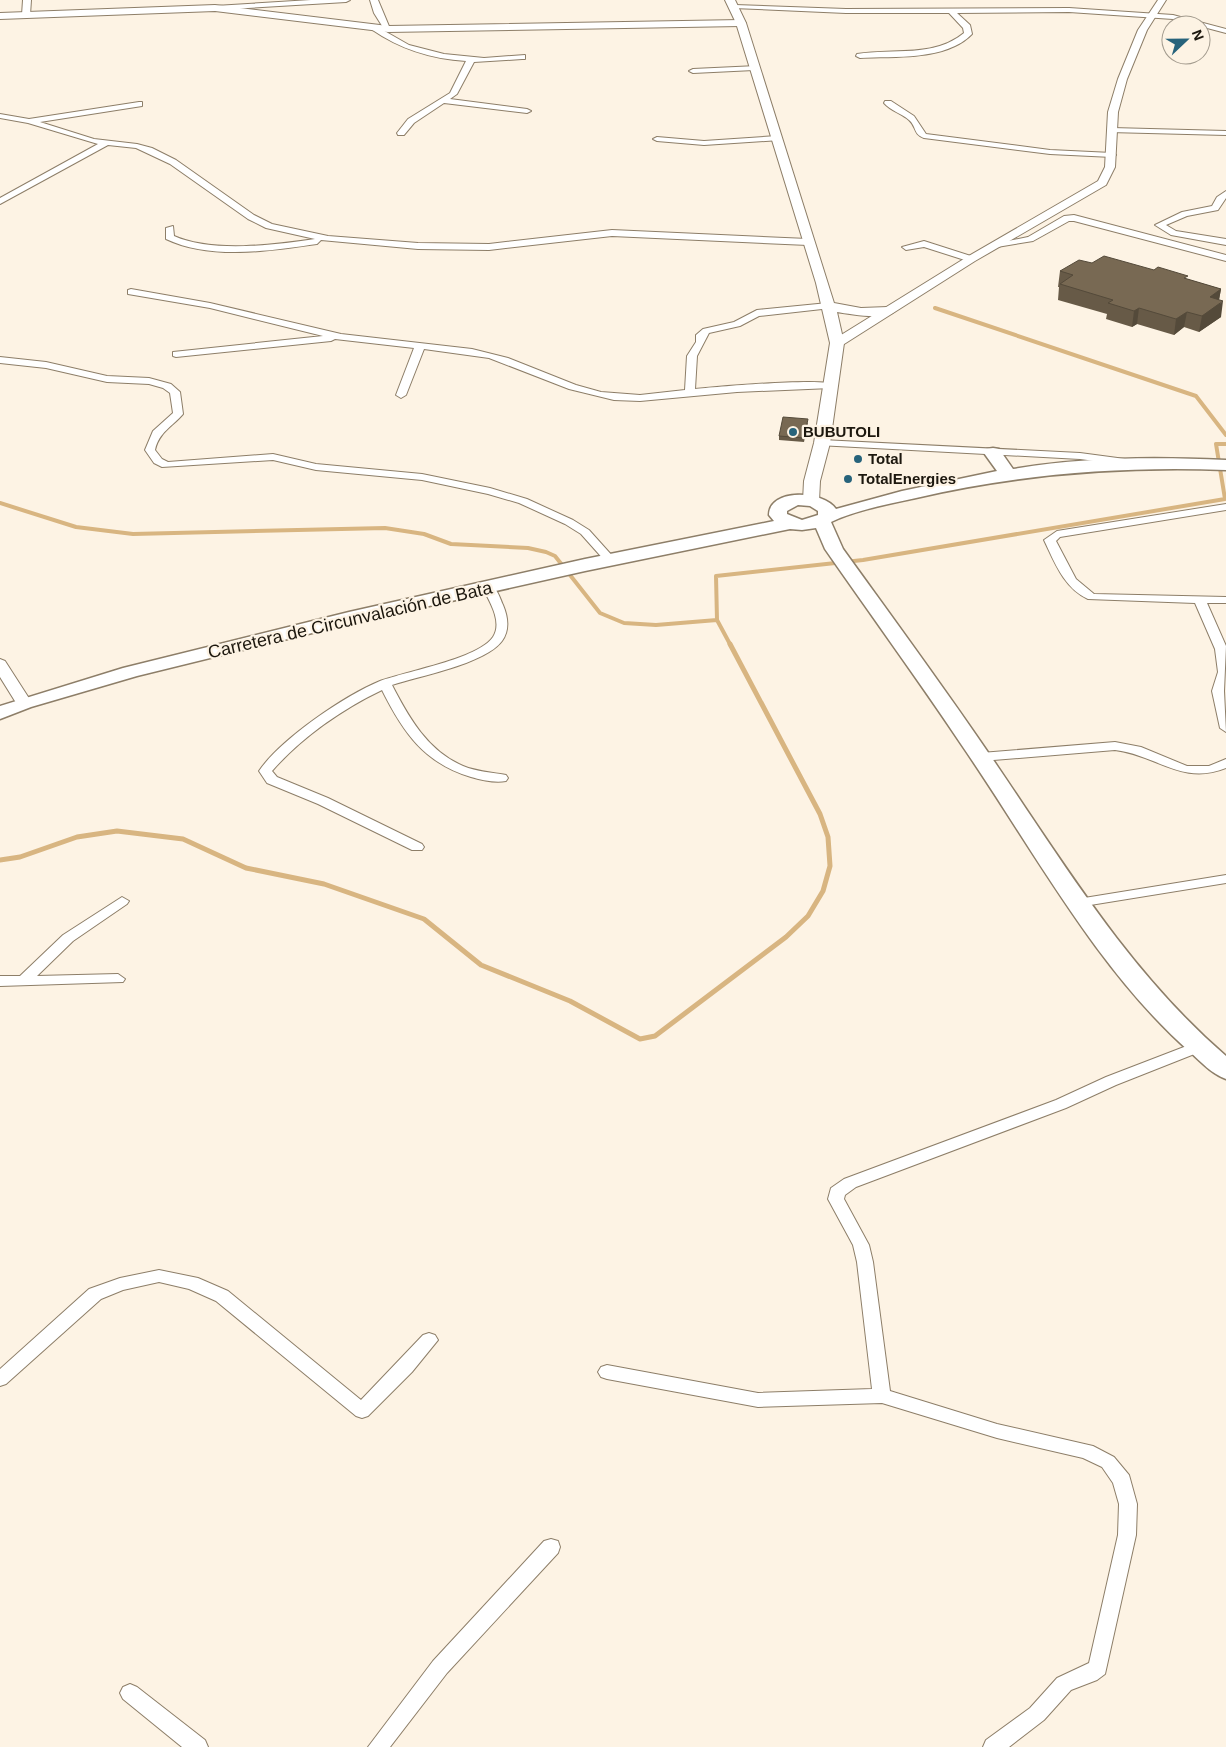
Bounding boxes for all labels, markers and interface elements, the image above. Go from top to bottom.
north arrow [1161,15,1211,65]
text: N [1189,27,1207,43]
place label: BUBUTOLI [803,423,880,440]
marker: BUBUTOLI [787,426,799,438]
place label: Total [868,450,903,467]
marker: Total [852,453,864,465]
place label: TotalEnergies [858,470,956,487]
marker: TotalEnergies [842,473,854,485]
street label: Carretera de Circunvalación de Bata [206,577,495,662]

